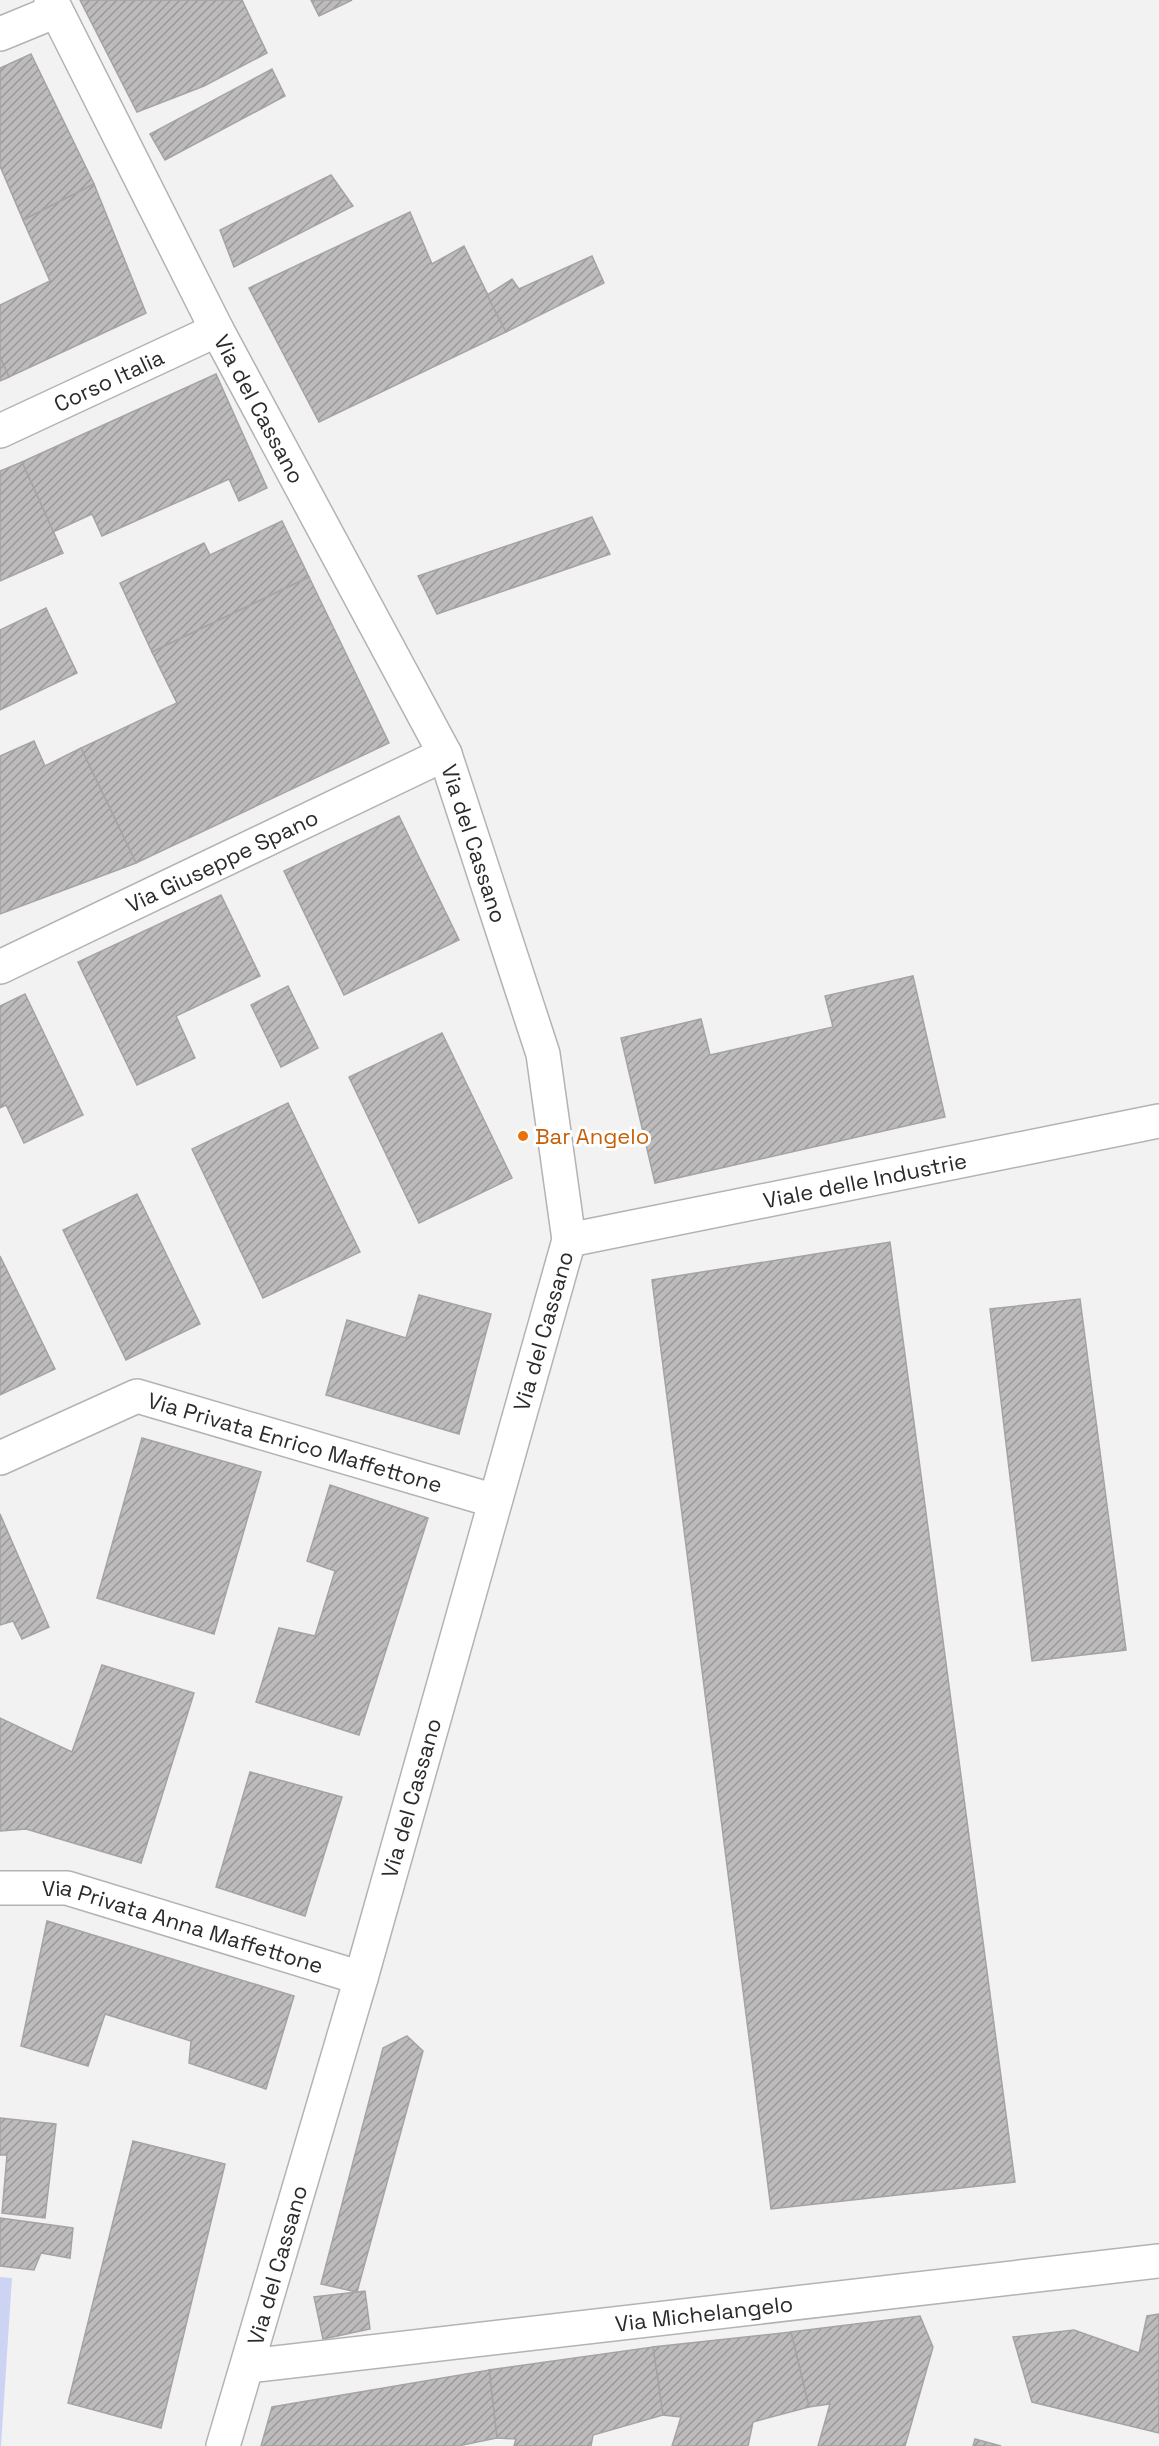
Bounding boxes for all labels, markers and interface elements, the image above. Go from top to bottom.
street label: Via del Cassano [208,330,311,488]
street label: Corso Italia [49,343,169,418]
street label: Via del Cassano [435,761,513,926]
street label: Via Giuseppe Spano [121,803,323,919]
place label: Bar Angelo [535,1122,649,1150]
marker: Bar Angelo [516,1129,530,1143]
street label: Viale delle Industrie [761,1146,969,1214]
street label: Via del Cassano [507,1248,579,1414]
street label: Via Privata Enrico Maffettone [144,1386,446,1499]
street label: Via del Cassano [375,1715,447,1881]
street label: Via Privata Anna Maffettone [42,1873,327,1980]
street label: Via del Cassano [241,2182,313,2348]
street label: Via Michelangelo [613,2289,795,2338]

